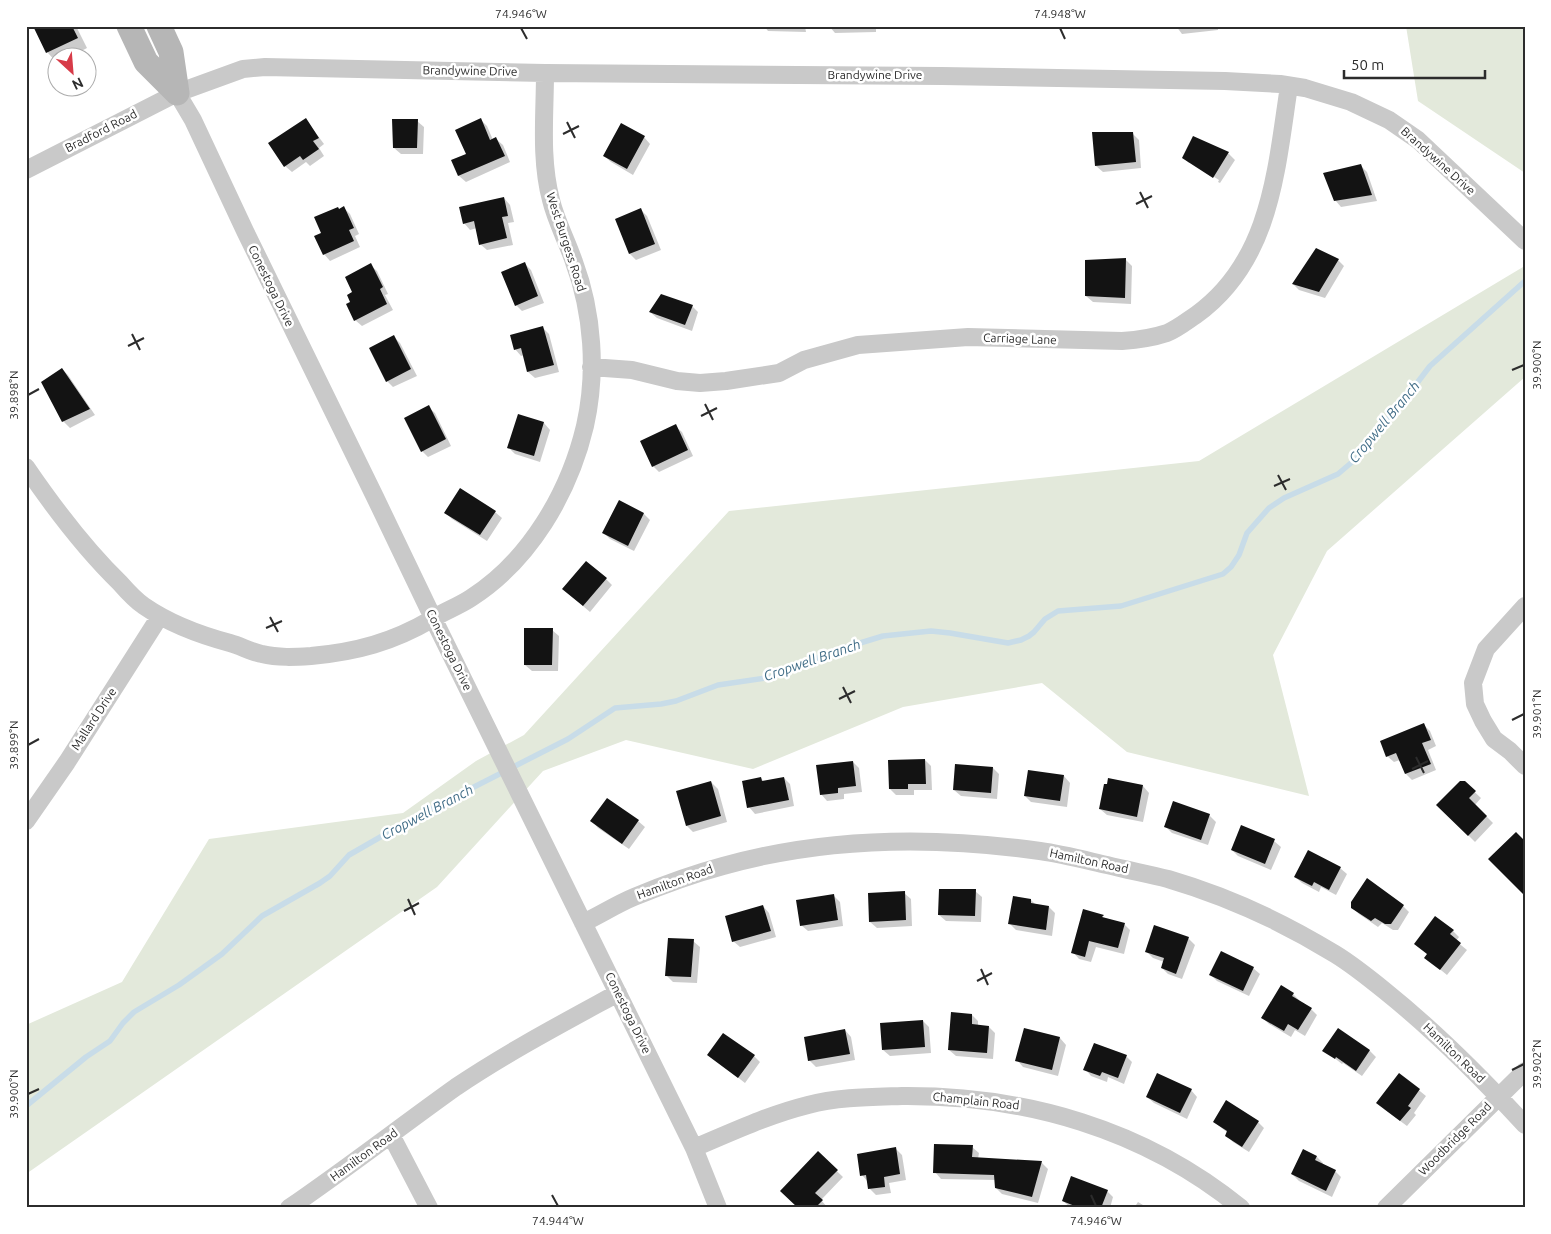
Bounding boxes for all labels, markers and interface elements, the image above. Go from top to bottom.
text: 74.946°W [495,7,547,20]
text: 74.948°W [1034,7,1086,20]
north arrow [48,48,98,98]
scale bar [1344,48,1485,80]
text: 50 m [1351,56,1384,73]
street label: Brandywine Drive [422,63,518,78]
street label: Brandywine Drive [828,68,923,81]
text: N [69,74,86,93]
street label: Bradford Road [63,107,139,154]
street label: Brandywine Drive [1399,124,1478,197]
street label: West Burgess Road [544,191,589,293]
street label: Conestoga Drive [246,243,297,329]
street label: Carriage Lane [983,331,1057,346]
text: 39.900°N [1530,340,1543,390]
text: 39.898°N [7,370,20,420]
water label: Cropwell Branch [1345,378,1423,466]
street label: Conestoga Drive [424,607,475,693]
water label: Cropwell Branch [761,636,863,684]
street label: Mallard Drive [69,685,119,752]
text: 39.901°N [1530,689,1543,739]
text: 39.899°N [7,720,20,770]
water label: Cropwell Branch [378,781,476,843]
street label: Hamilton Road [1049,846,1130,875]
street label: Hamilton Road [635,862,715,901]
street label: Conestoga Drive [603,970,654,1056]
street label: Hamilton Road [1421,1020,1488,1085]
text: 39.902°N [1530,1039,1543,1089]
text: 39.900°N [7,1069,20,1119]
street label: Champlain Road [932,1089,1020,1112]
street label: Woodbridge Road [1416,1100,1494,1178]
street label: Hamilton Road [328,1126,400,1183]
text: 74.944°W [532,1214,584,1227]
text: 74.946°W [1070,1214,1122,1227]

